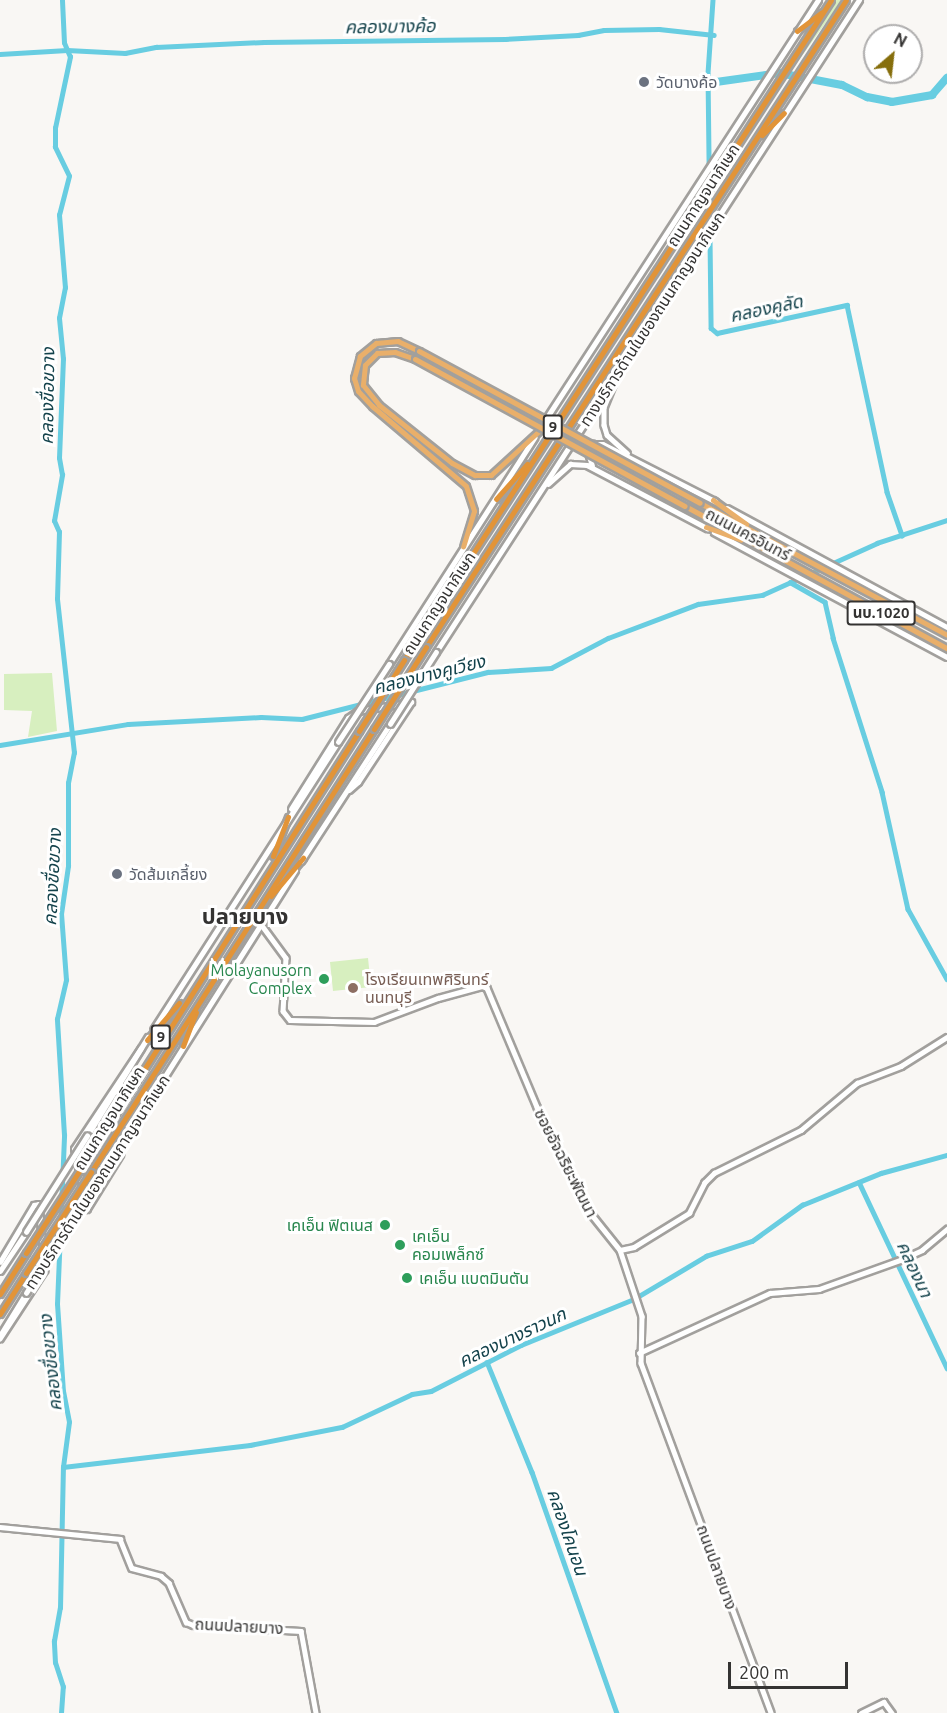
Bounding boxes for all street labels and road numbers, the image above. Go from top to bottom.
street label: ถนนกาญจนาภิเษก [663,140,743,250]
street label: ทางบริการด้านในของถนนกาญจนาภิเษก [575,208,729,430]
road number: 9 [542,415,564,439]
street label: ถนนนครอินทร์ [702,504,794,564]
street label: ถนนกาญจนาภิเษก [399,548,479,658]
road number: นบ.1020 [846,601,916,625]
road number: 9 [150,1025,172,1049]
street label: ถนนกาญจนาภิเษก [69,1063,149,1173]
street label: ทางบริการด้านในของถนนกาญจนาภิเษก [20,1071,174,1293]
street label: ซอยอัจฉริยะพัฒนา [530,1105,602,1221]
street label: ถนนปลายบาง [693,1522,741,1612]
street label: ถนนปลายบาง [194,1614,284,1638]

